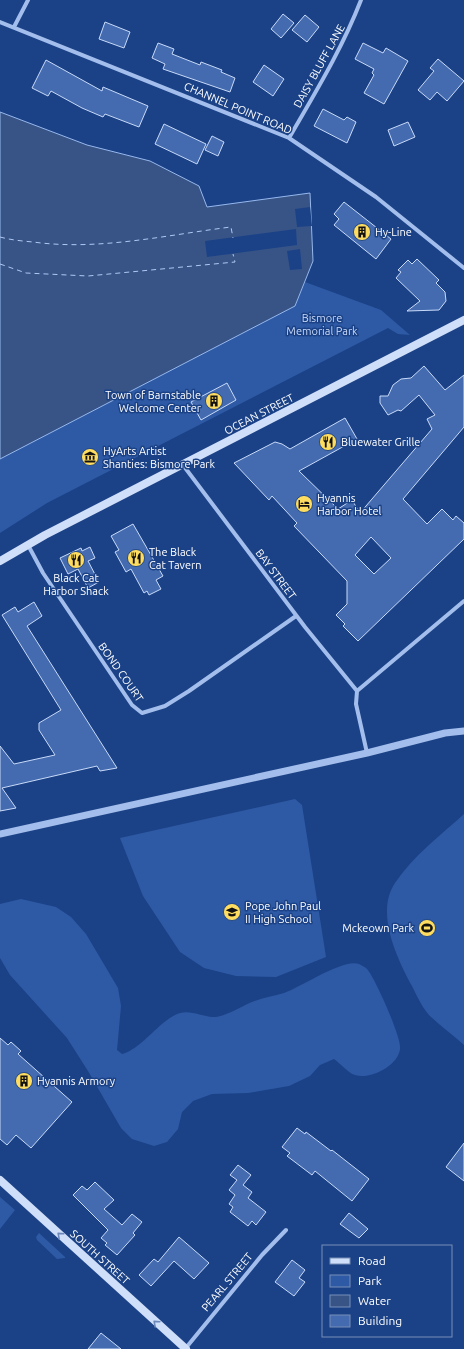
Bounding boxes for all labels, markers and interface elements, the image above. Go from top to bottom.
street label: DAISY BLUFF LANE [291,22,347,110]
street label: CHANNEL POINT ROAD [182,80,294,136]
building icon: Hy-Line [352,222,372,242]
place label: Hy-Line [375,226,412,238]
park label: Bismore Memorial Park [286,312,358,337]
place label: Town of Barnstable Welcome Center [105,389,202,414]
building icon: Town of Barnstable Welcome Center [204,391,224,411]
street label: OCEAN STREET [222,391,296,437]
restaurant icon: Bluewater Grille [318,432,338,452]
place label: Bluewater Grille [341,436,420,448]
place label: HyArts Artist Shanties: Bismore Park [103,445,215,470]
museum icon: HyArts Artist Shanties: Bismore Park [80,447,100,467]
place label: Hyannis Harbor Hotel [317,492,382,517]
hotel icon: Hyannis Harbor Hotel [294,494,314,514]
place label: The Black Cat Tavern [149,546,201,571]
street label: BAY STREET [253,547,299,601]
restaurant icon: The Black Cat Tavern [126,548,146,568]
restaurant icon: Black Cat Harbor Shack [66,550,86,570]
place label: Black Cat Harbor Shack [43,572,109,597]
street label: BOND COURT [96,640,146,704]
place label: Pope John Paul II High School [245,900,321,925]
school or university icon: Pope John Paul II High School [222,902,242,922]
sports icon: Mckeown Park [417,918,437,938]
place label: Mckeown Park [342,922,414,934]
building icon: Hyannis Armory [14,1071,34,1091]
place label: Hyannis Armory [37,1075,116,1087]
street label: SOUTH STREET [68,1227,132,1287]
one-way arrow [57,1233,65,1240]
legend [322,1245,452,1337]
street label: PEARL STREET [199,1250,255,1314]
text: Road [358,1254,386,1267]
text: Park [358,1274,382,1287]
text: Water [358,1294,391,1307]
text: Building [358,1314,402,1327]
one-way arrow [153,1320,161,1327]

